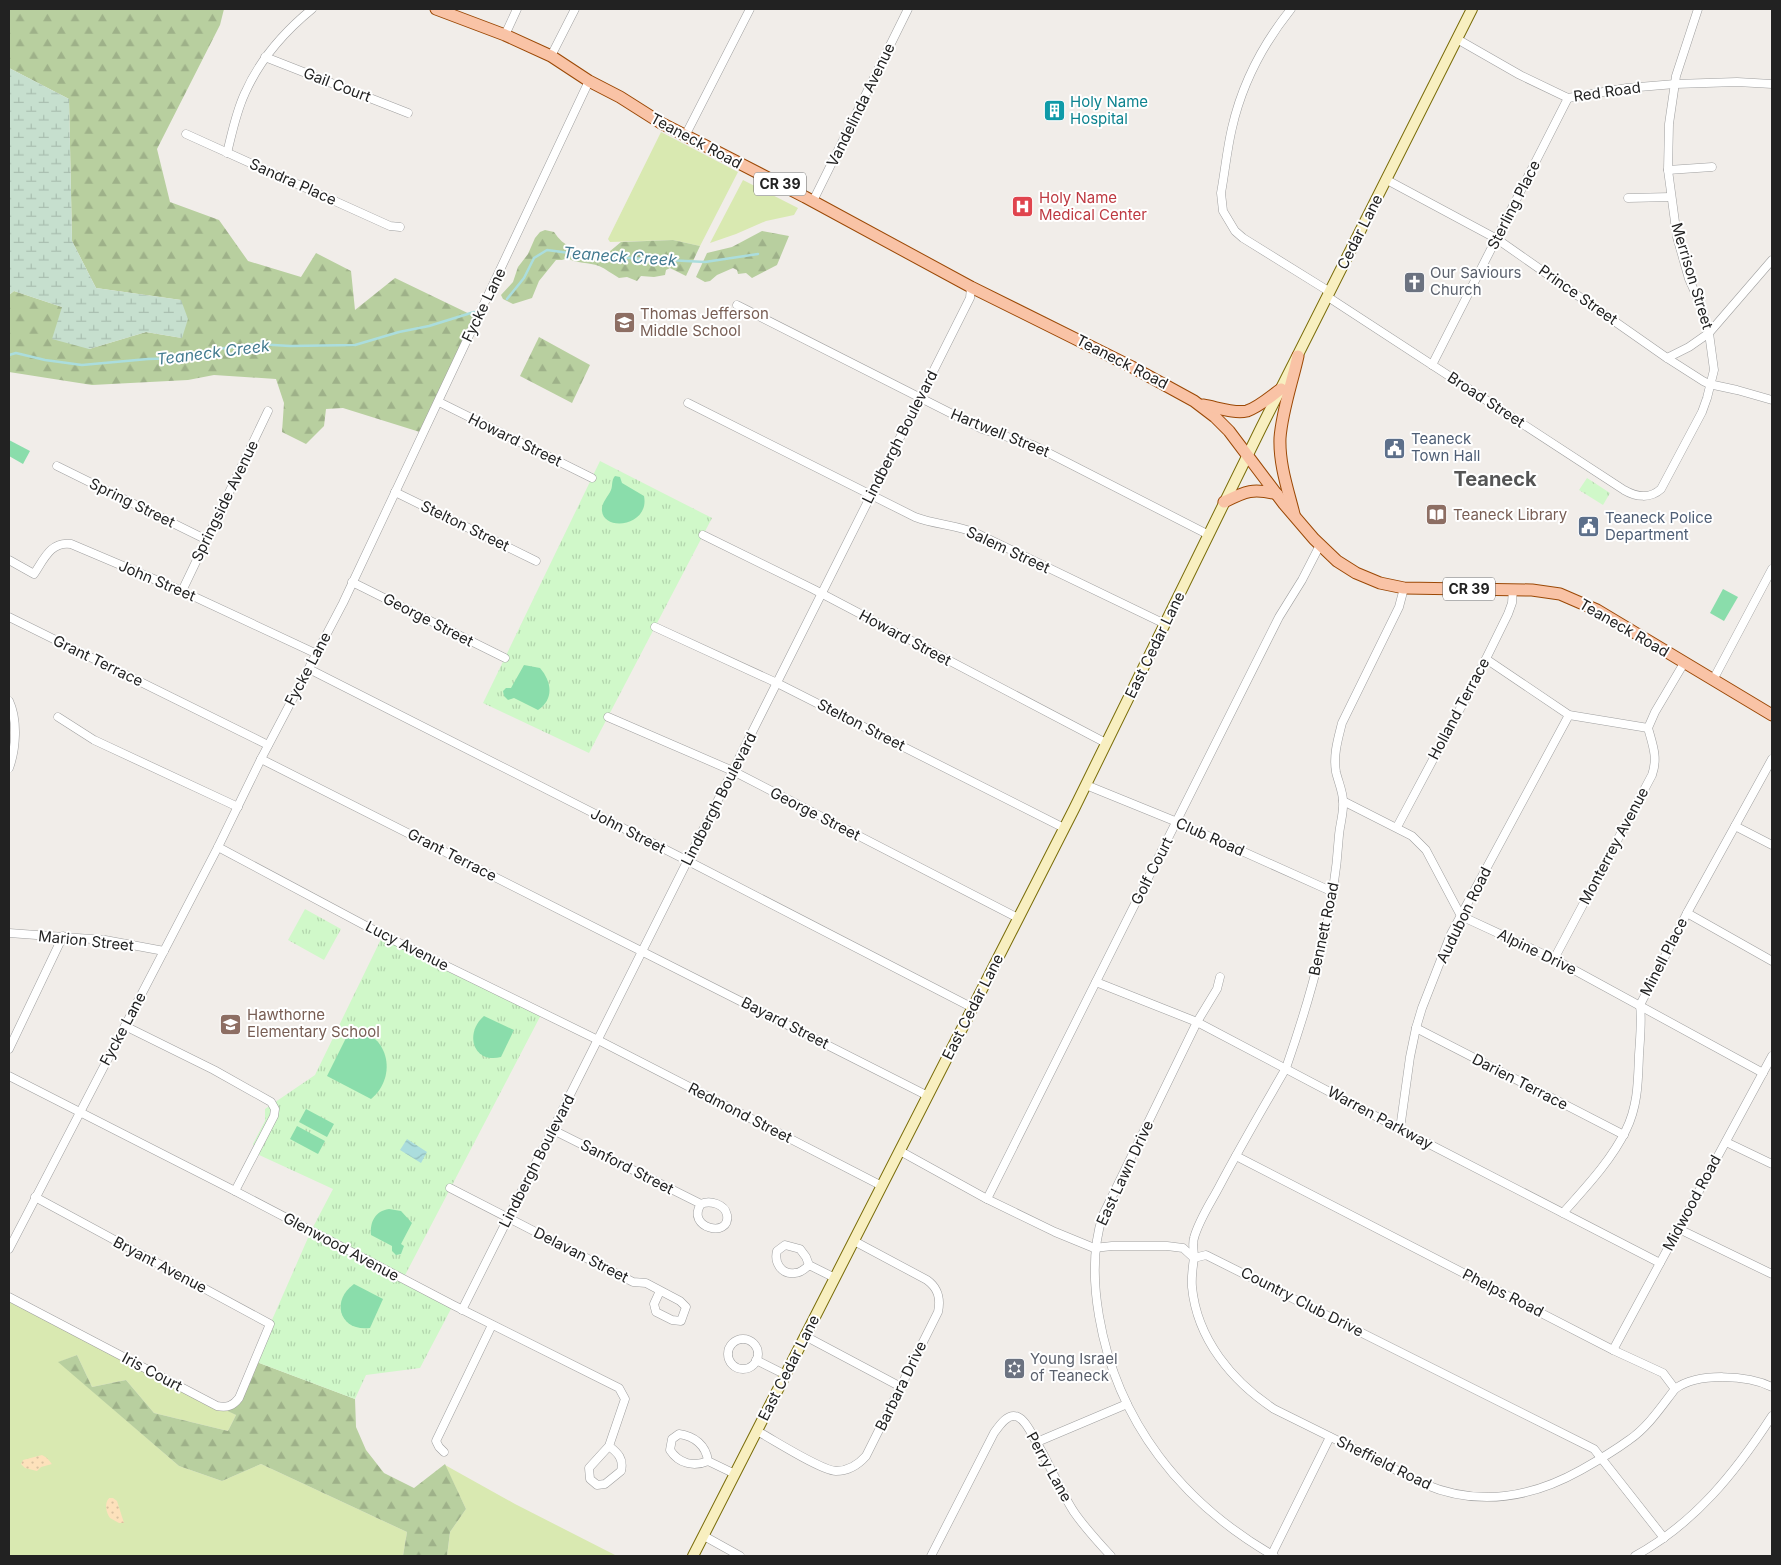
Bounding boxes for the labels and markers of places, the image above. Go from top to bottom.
place label: Holy Name Hospital [1070,92,1148,128]
building icon: Holy Name Hospital [1042,99,1066,123]
place label: Holy Name Medical Center [1039,188,1147,224]
hospital icon: Holy Name Medical Center [1011,195,1035,219]
place label: Our Saviours Church [1430,263,1522,299]
church icon: Our Saviours Church [1402,270,1426,294]
place label: Thomas Jefferson Middle School [640,304,769,340]
school or university icon: Thomas Jefferson Middle School [612,311,636,335]
place label: Teaneck Town Hall [1411,429,1480,465]
public building icon: Teaneck Town Hall [1383,436,1407,460]
library icon: Teaneck Library [1425,503,1449,527]
place label: Teaneck Library [1453,505,1568,524]
place label: Teaneck Police Department [1605,508,1713,544]
public building icon: Teaneck Police Department [1577,515,1601,539]
place label: Hawthorne Elementary School [247,1005,380,1041]
school or university icon: Hawthorne Elementary School [219,1012,243,1036]
place label: Young Israel of Teaneck [1030,1349,1118,1385]
synagogue icon: Young Israel of Teaneck [1002,1356,1026,1380]

